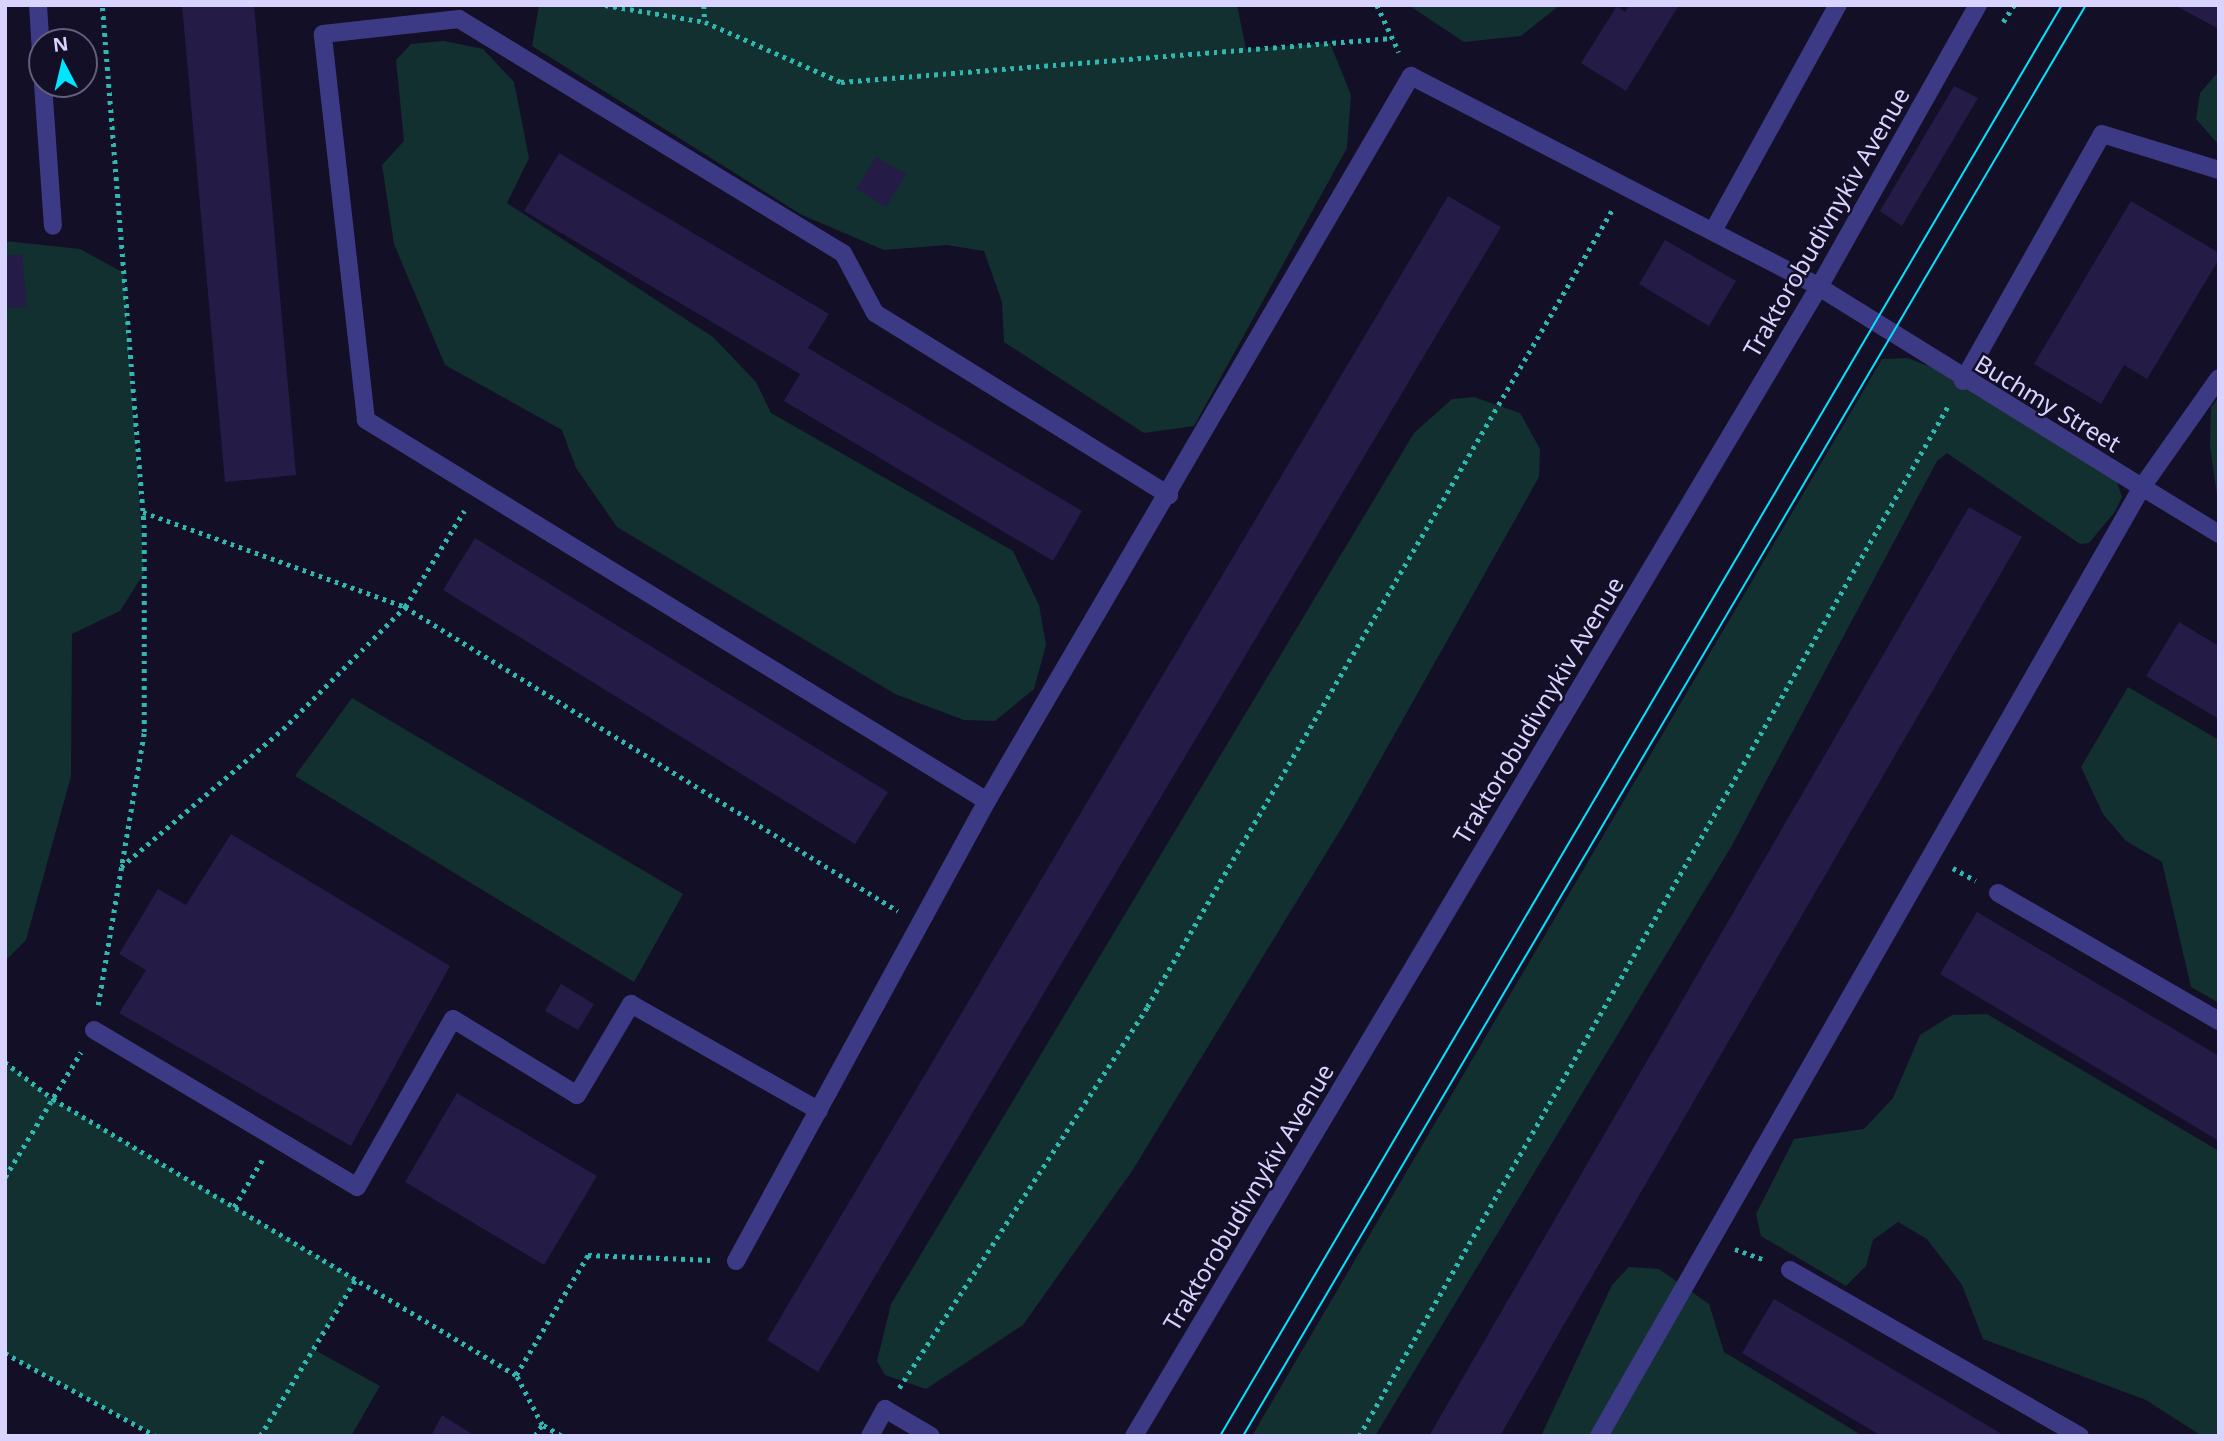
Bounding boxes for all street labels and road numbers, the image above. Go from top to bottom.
street label: Traktorobudivnykiv Avenue [1737,82,1915,362]
street label: Buchmy Street [1970,348,2126,458]
street label: Traktorobudivnykiv Avenue [1447,571,1629,849]
street label: Traktorobudivnykiv Avenue [1157,1058,1339,1336]

